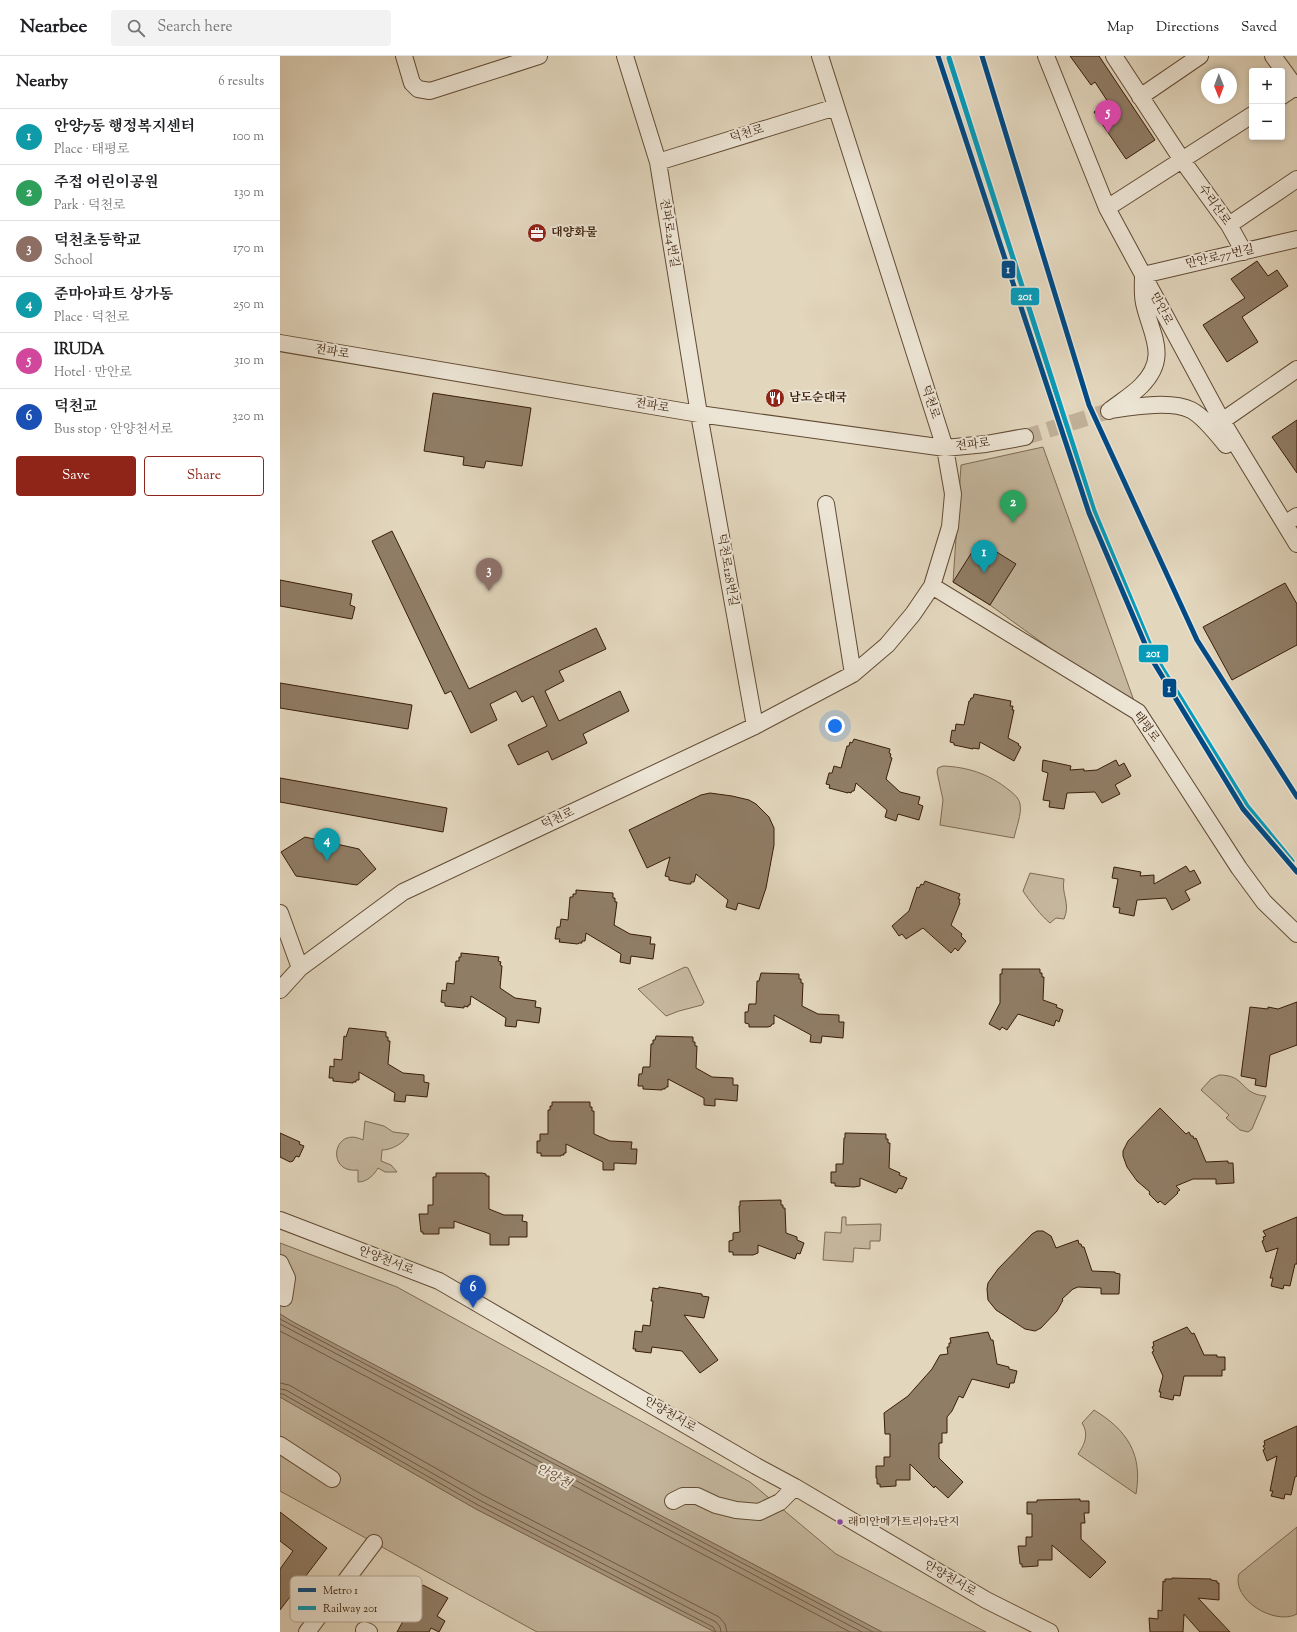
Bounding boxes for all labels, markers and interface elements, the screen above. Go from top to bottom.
search box [111,10,391,46]
text: Nearbee [20,14,87,41]
icon: search [125,17,147,39]
text: Search here [157,17,233,38]
text: Map [1107,18,1134,38]
text: Directions [1156,18,1219,38]
text: Saved [1241,18,1277,38]
north arrow [1201,68,1237,104]
map controls [1249,68,1285,140]
button: + [1249,68,1285,104]
text: Nearby [16,70,68,94]
text: 6 results [218,73,264,91]
pin: 5 [1095,100,1121,133]
button: − [1249,104,1285,140]
text: 안양7동 행정복지센터 [54,117,195,138]
street label: 덕천로 [728,120,767,148]
text: 1 [27,128,31,146]
text: 100 m [232,128,264,146]
text: Place · 태평로 [54,141,129,159]
text: 주접 어린이공원 [54,173,159,194]
street label: 수리산로 [1193,181,1235,229]
text: 2 [26,184,32,202]
text: 130 m [234,184,264,202]
text: Park · 덕천로 [54,197,125,215]
street label: 전파로24번길 [655,197,683,269]
office icon: 대양화물 [526,222,548,244]
place label: 대양화물 [551,224,598,242]
text: 덕천초등학교 [54,231,141,252]
text: 3 [26,240,32,258]
text: 170 m [233,240,264,258]
street label: 만안로77번길 [1184,240,1256,274]
text: School [54,252,93,270]
line badge: 1 [1001,260,1016,279]
text: 1 [1005,262,1010,278]
text: 준마아파트 상가동 [54,285,173,306]
line badge: 201 [1010,287,1040,306]
text: 201 [1018,289,1033,305]
street label: 만안로 [1145,289,1177,329]
text: 4 [26,296,32,314]
text: 250 m [233,296,264,314]
text: Place · 덕천로 [54,309,129,327]
text: IRUDA [54,340,104,361]
street label: 전파로 [313,340,351,364]
text: 5 [27,352,31,370]
text: 310 m [234,352,264,370]
text: Hotel · 만안로 [54,364,132,382]
street label: 덕천로 [916,383,944,422]
restaurant icon: 남도순대국 [764,387,786,409]
place label: 남도순대국 [789,389,847,407]
street label: 전파로 [633,394,671,418]
text: 덕천교 [54,397,97,418]
text: 6 [26,408,32,426]
text: 320 m [232,408,264,426]
text: Bus stop · 안양천서로 [54,421,173,439]
street label: 전파로 [955,434,992,456]
button: Save [16,456,136,496]
button: Share [144,456,264,496]
pin: 2 [1000,490,1026,523]
street label: 덕천로128번길 [712,532,742,608]
pin: 1 [971,540,997,573]
pin: 3 [476,558,502,591]
line badge: 201 [1138,644,1169,663]
text: 201 [1146,646,1161,662]
line badge: 1 [1162,678,1177,698]
text: 1 [1166,681,1171,697]
street label: 태평로 [1128,708,1164,747]
your location [825,716,845,736]
street label: 덕천로 [538,803,578,835]
pin: 4 [314,828,340,861]
street label: 안양천서로 [356,1242,417,1280]
pin: 6 [460,1275,486,1308]
street label: 안양천서로 [640,1393,700,1437]
water label: 안양천 [532,1460,575,1494]
place label: 래미안메가트리아2단지 [848,1514,959,1530]
marker: 래미안메가트리아2단지 [835,1517,845,1527]
street label: 안양천서로 [920,1557,980,1601]
legend [290,1576,422,1622]
text: Metro 1 [323,1583,358,1599]
text: Railway 201 [323,1601,378,1617]

